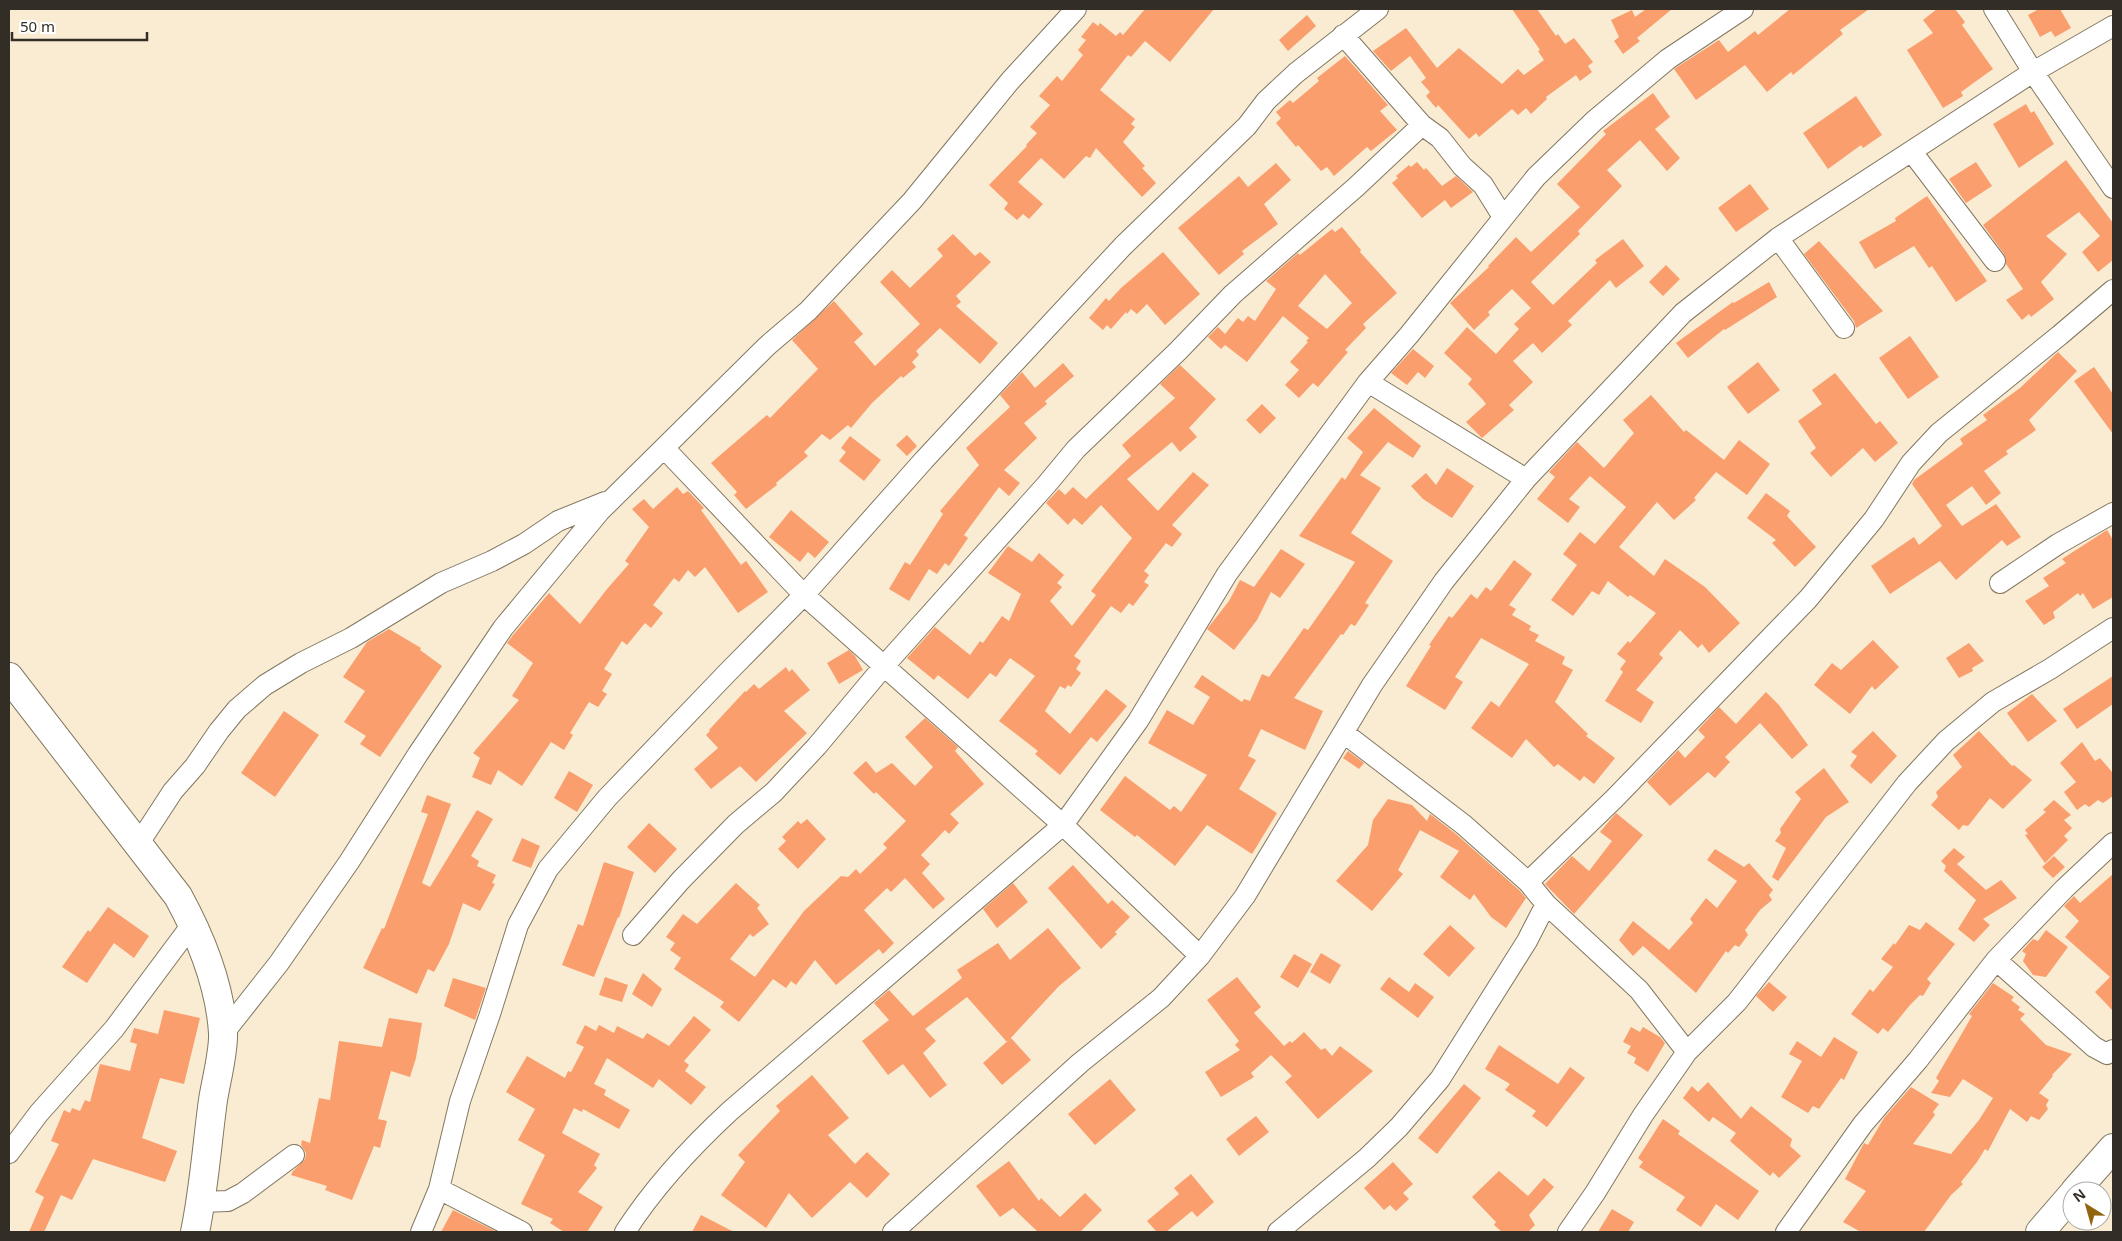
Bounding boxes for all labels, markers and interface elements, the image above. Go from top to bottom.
scale bar [12,10,148,42]
text: 50 m [20,16,55,36]
north arrow [2062,1181,2112,1231]
text: N [2069,1184,2089,1206]

